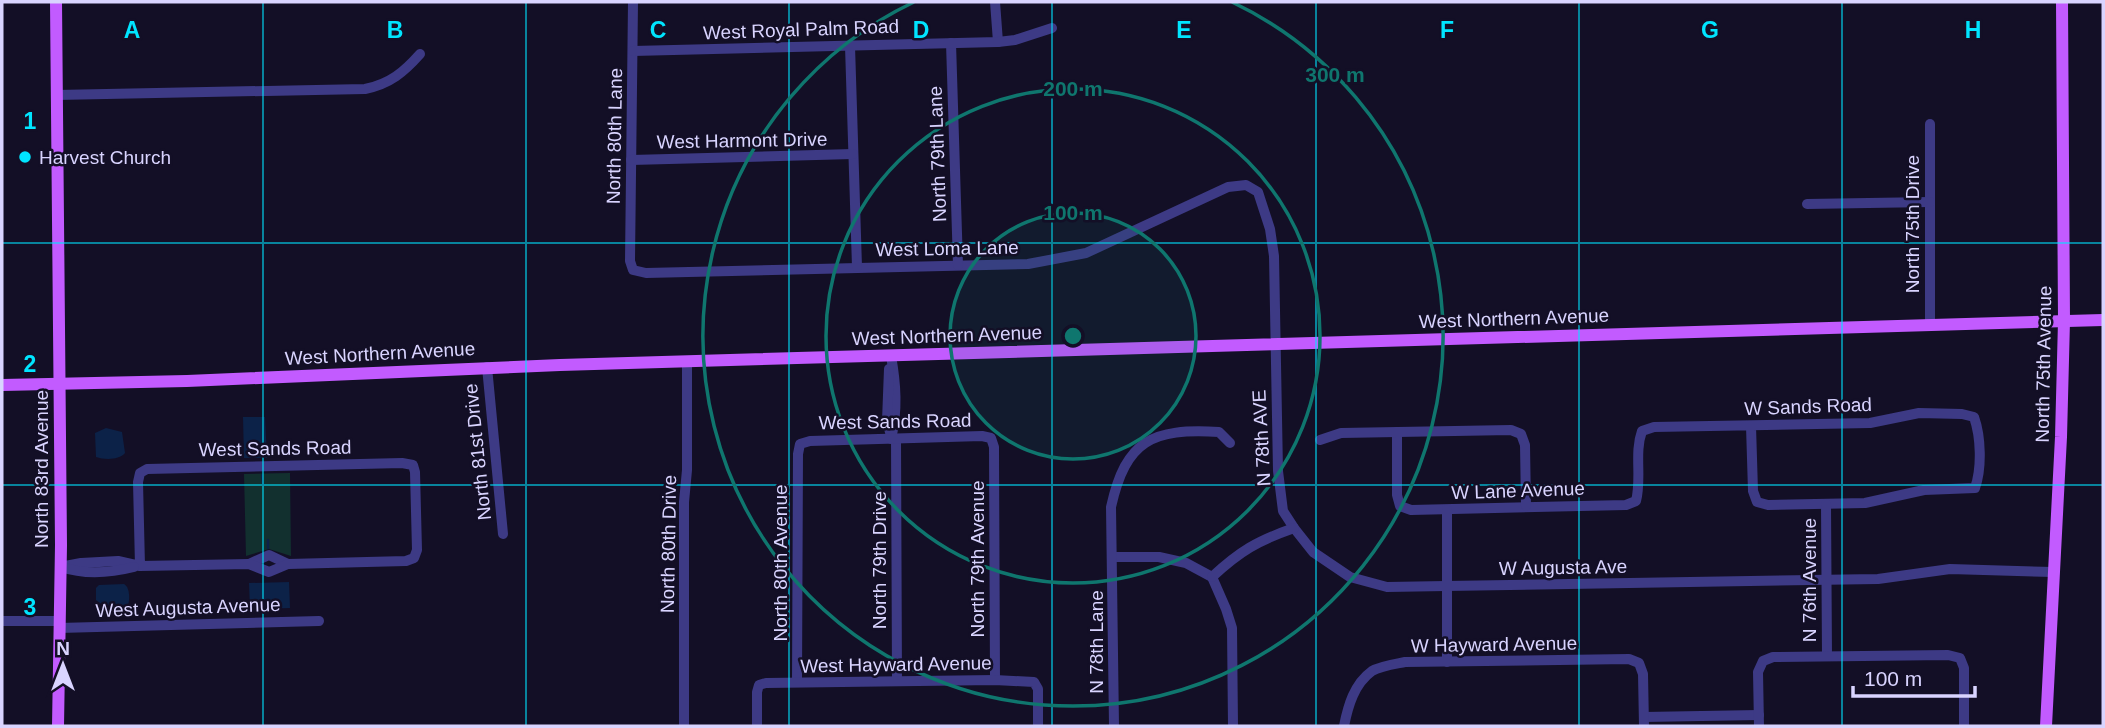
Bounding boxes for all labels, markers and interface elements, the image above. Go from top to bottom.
street label: West Royal Palm Road [703,16,899,43]
text: A [124,17,140,43]
text: B [387,17,403,43]
text: C [650,17,666,43]
text: D [913,17,929,43]
text: E [1176,17,1192,43]
text: F [1440,17,1454,43]
text: G [1701,17,1719,43]
text: H [1965,17,1981,43]
text: 300 m [1305,63,1365,86]
street label: North 80th Lane [603,68,626,204]
text: 200 m [1043,77,1103,100]
street label: North 79th Lane [925,86,950,222]
text: 1 [24,108,37,134]
street label: West Harmont Drive [656,129,828,152]
place label: Harvest Church [39,147,171,168]
marker: Harvest Church [17,149,33,165]
street label: North 75th Drive [1902,155,1923,293]
text: 100 m [1043,201,1103,224]
street label: West Loma Lane [875,237,1019,260]
street label: North 75th Avenue [2032,285,2055,443]
street label: West Northern Avenue [1418,305,1610,332]
street label: West Northern Avenue [851,322,1043,349]
centre of rings [1061,324,1085,348]
street label: West Northern Avenue [284,338,476,369]
text: 2 [24,351,36,377]
street label: North 81st Drive [460,383,495,521]
street label: N 78th AVE [1248,389,1275,487]
street label: North 83rd Avenue [31,390,52,548]
street label: W Sands Road [1744,394,1872,419]
street label: West Sands Road [818,410,972,433]
street label: West Sands Road [198,437,352,460]
street label: North 80th Drive [657,475,680,613]
street label: W Lane Avenue [1451,478,1585,503]
street label: North 79th Avenue [967,480,988,638]
street label: North 80th Avenue [770,484,791,642]
street label: North 79th Drive [869,491,890,629]
street label: N 76th Avenue [1799,518,1820,642]
street label: W Augusta Ave [1499,556,1627,579]
street label: N 78th Lane [1086,590,1107,694]
text: 3 [24,594,36,620]
street label: West Augusta Avenue [95,594,281,621]
north arrow [28,630,98,700]
street label: W Hayward Avenue [1411,633,1577,656]
text: N [56,638,70,659]
street label: West Hayward Avenue [800,652,992,677]
scale bar [1853,654,1976,698]
text: 100 m [1864,667,1922,690]

